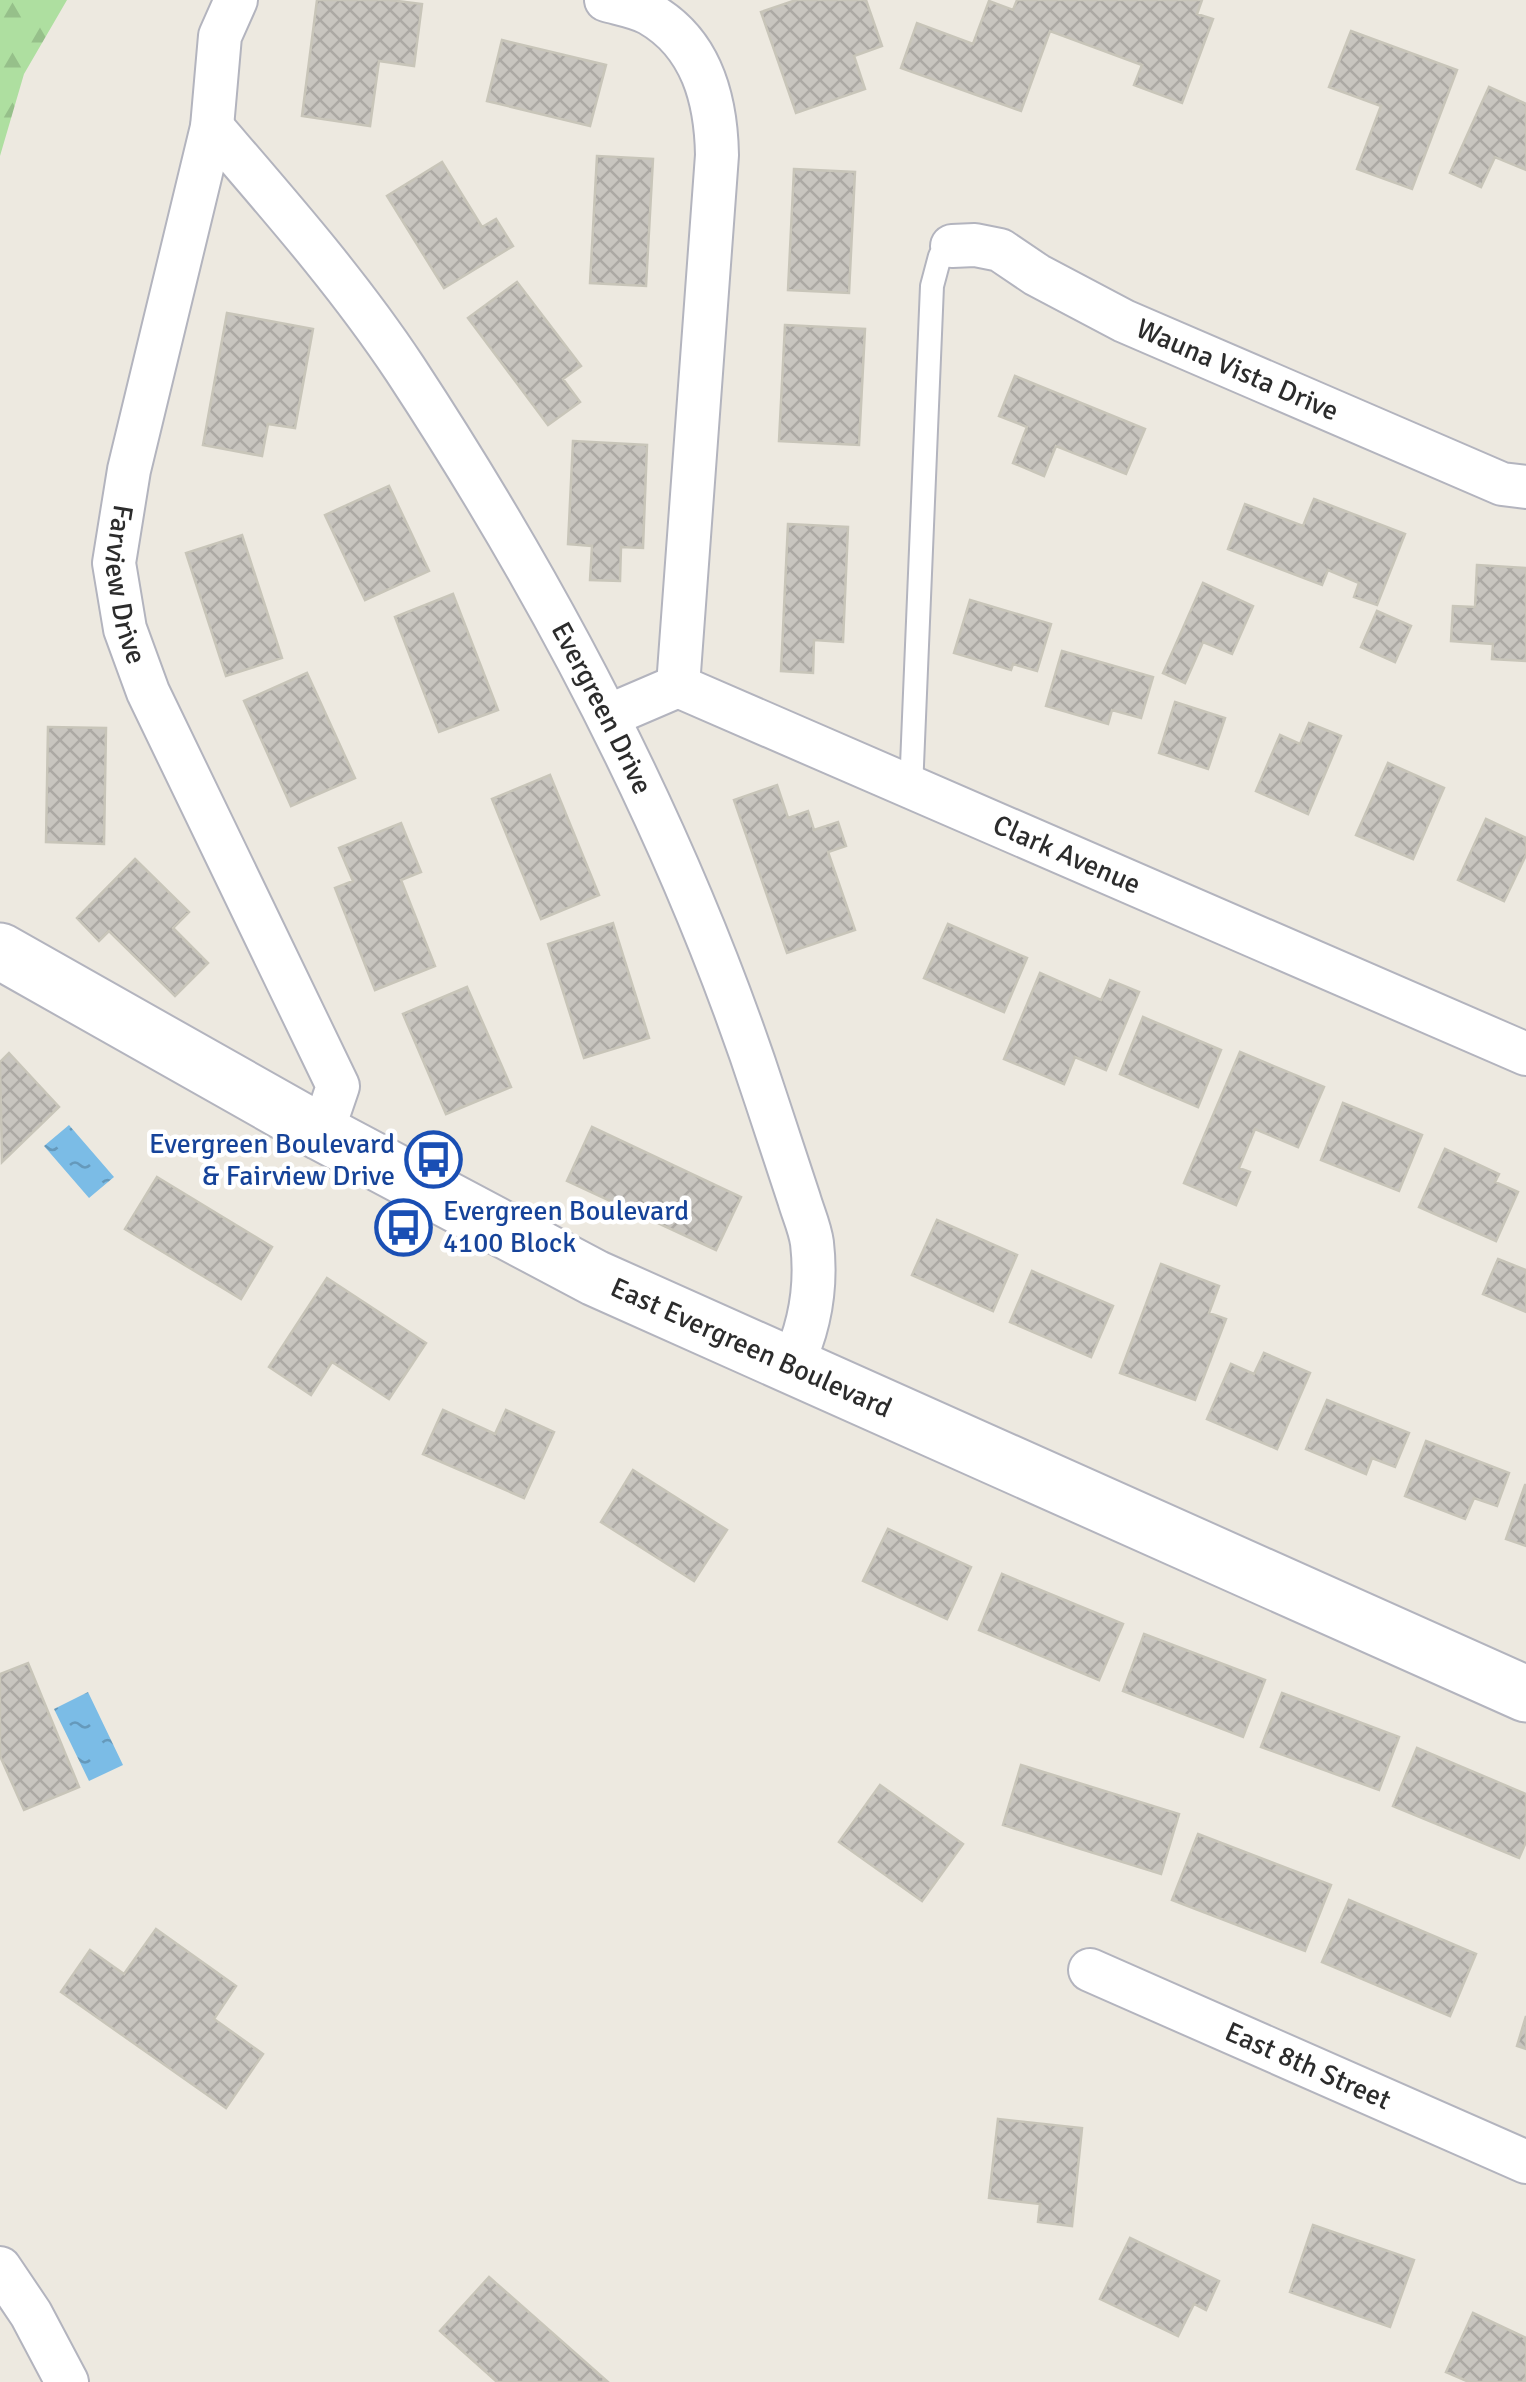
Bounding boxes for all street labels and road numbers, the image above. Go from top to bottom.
street label: Wauna Vista Drive [1131,311,1344,428]
street label: Farview Drive [97,502,153,669]
street label: Evergreen Drive [544,616,659,800]
street label: Clark Avenue [988,808,1146,902]
street label: East Evergreen Boulevard [605,1270,897,1425]
street label: East 8th Street [1220,2015,1396,2117]

